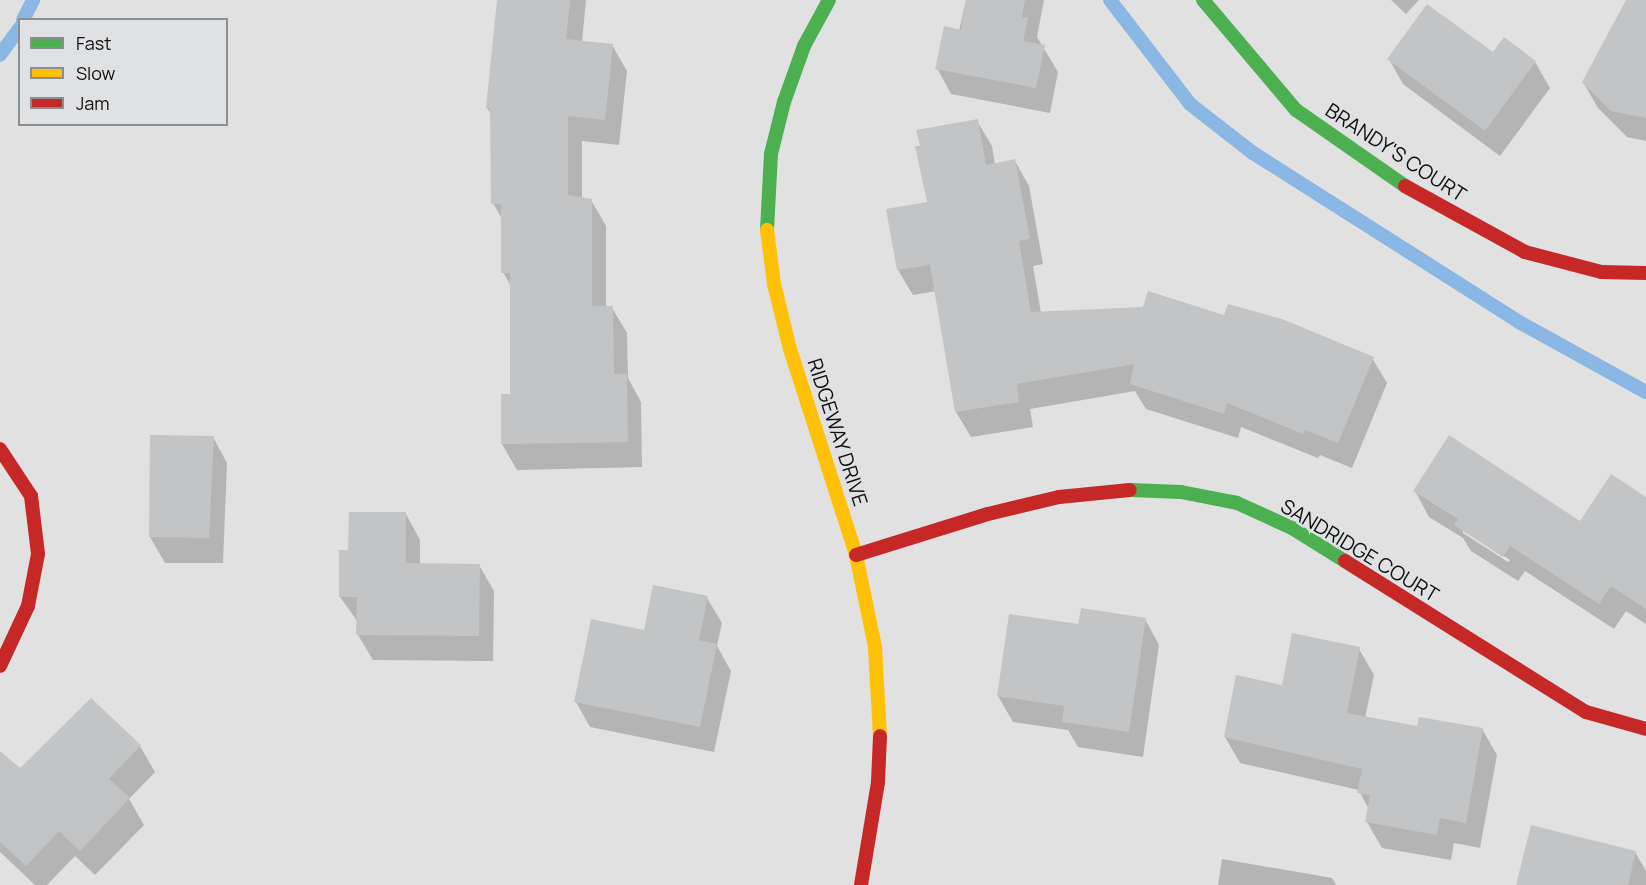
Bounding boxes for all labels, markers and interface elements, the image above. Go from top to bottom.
legend [18,18,228,126]
text: Fast [76,31,111,55]
text: Slow [76,61,115,85]
text: Jam [76,91,110,115]
street label: BRANDY'S COURT [1321,98,1471,206]
street label: RIDGEWAY DRIVE [803,355,873,509]
street label: SANDRIDGE COURT [1277,493,1443,607]

